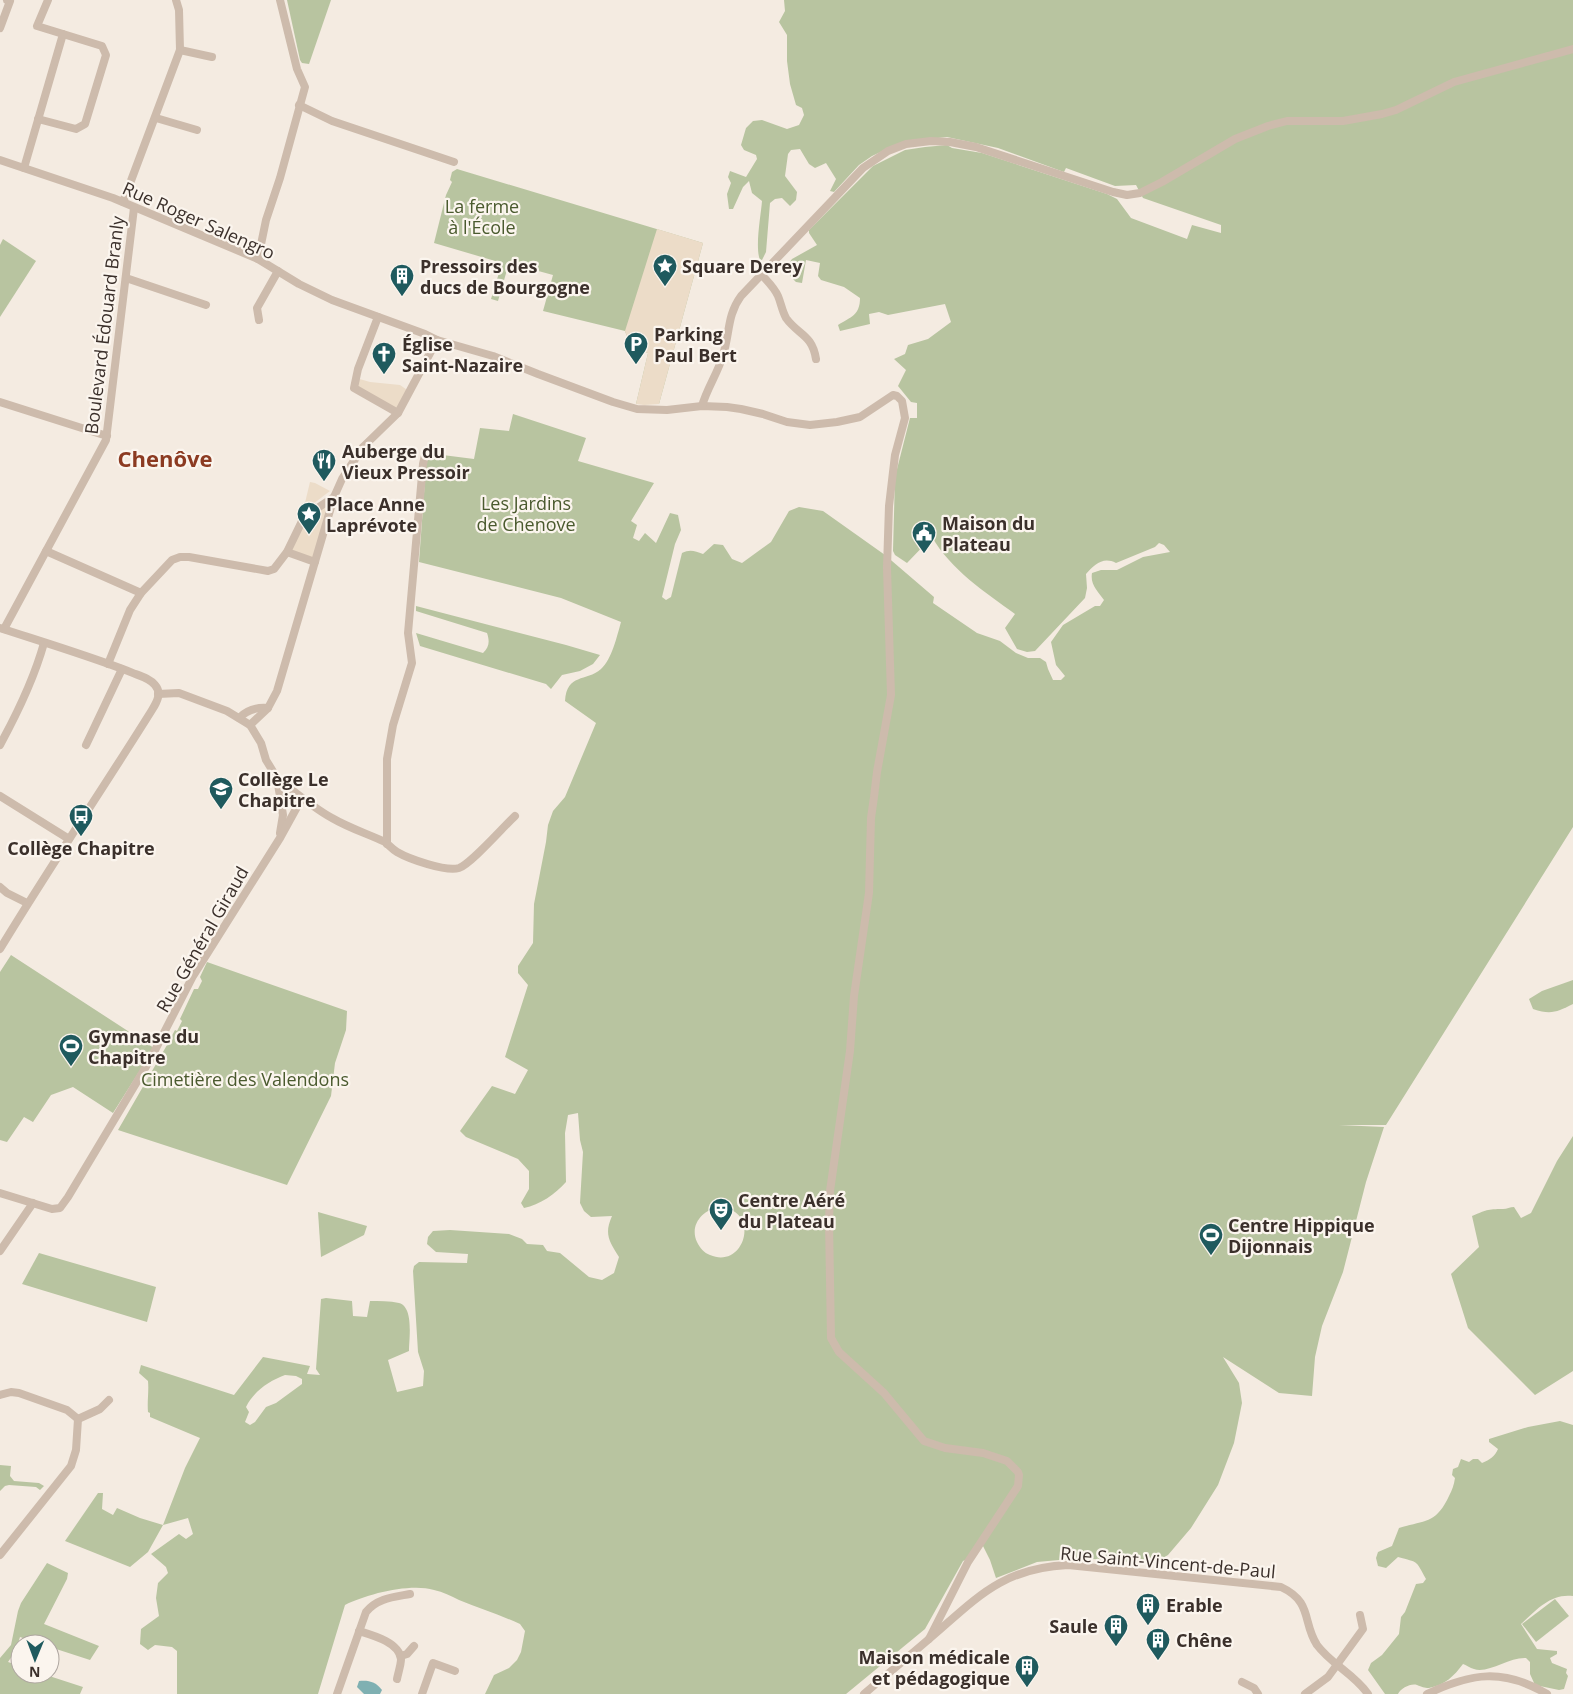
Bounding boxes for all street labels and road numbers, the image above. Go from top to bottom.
street label: Rue Roger Salengro [119,176,279,264]
street label: Boulevard Édouard Branly [79,214,129,435]
street label: Rue Général Giraud [150,862,254,1016]
street label: Rue Saint-Vincent-de-Paul [1059,1541,1277,1583]

